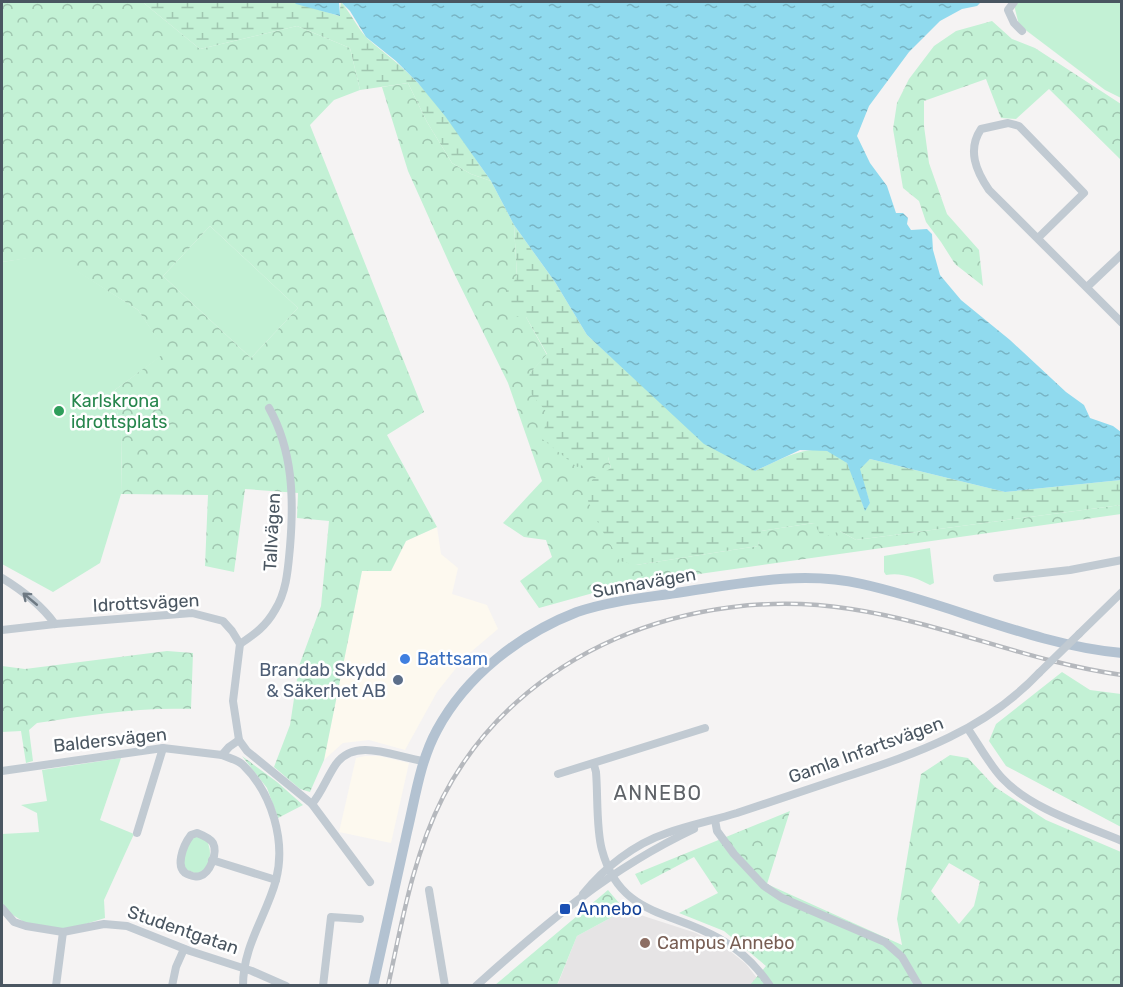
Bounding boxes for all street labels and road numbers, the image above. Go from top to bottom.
street label: Tallvägen [259,492,285,572]
street label: Sunnavägen [590,563,698,603]
street label: Idrottsvägen [92,589,200,617]
street label: Gamla Infartsvägen [785,712,947,788]
street label: Baldersvägen [52,723,168,757]
street label: Studentgatan [125,901,241,959]

